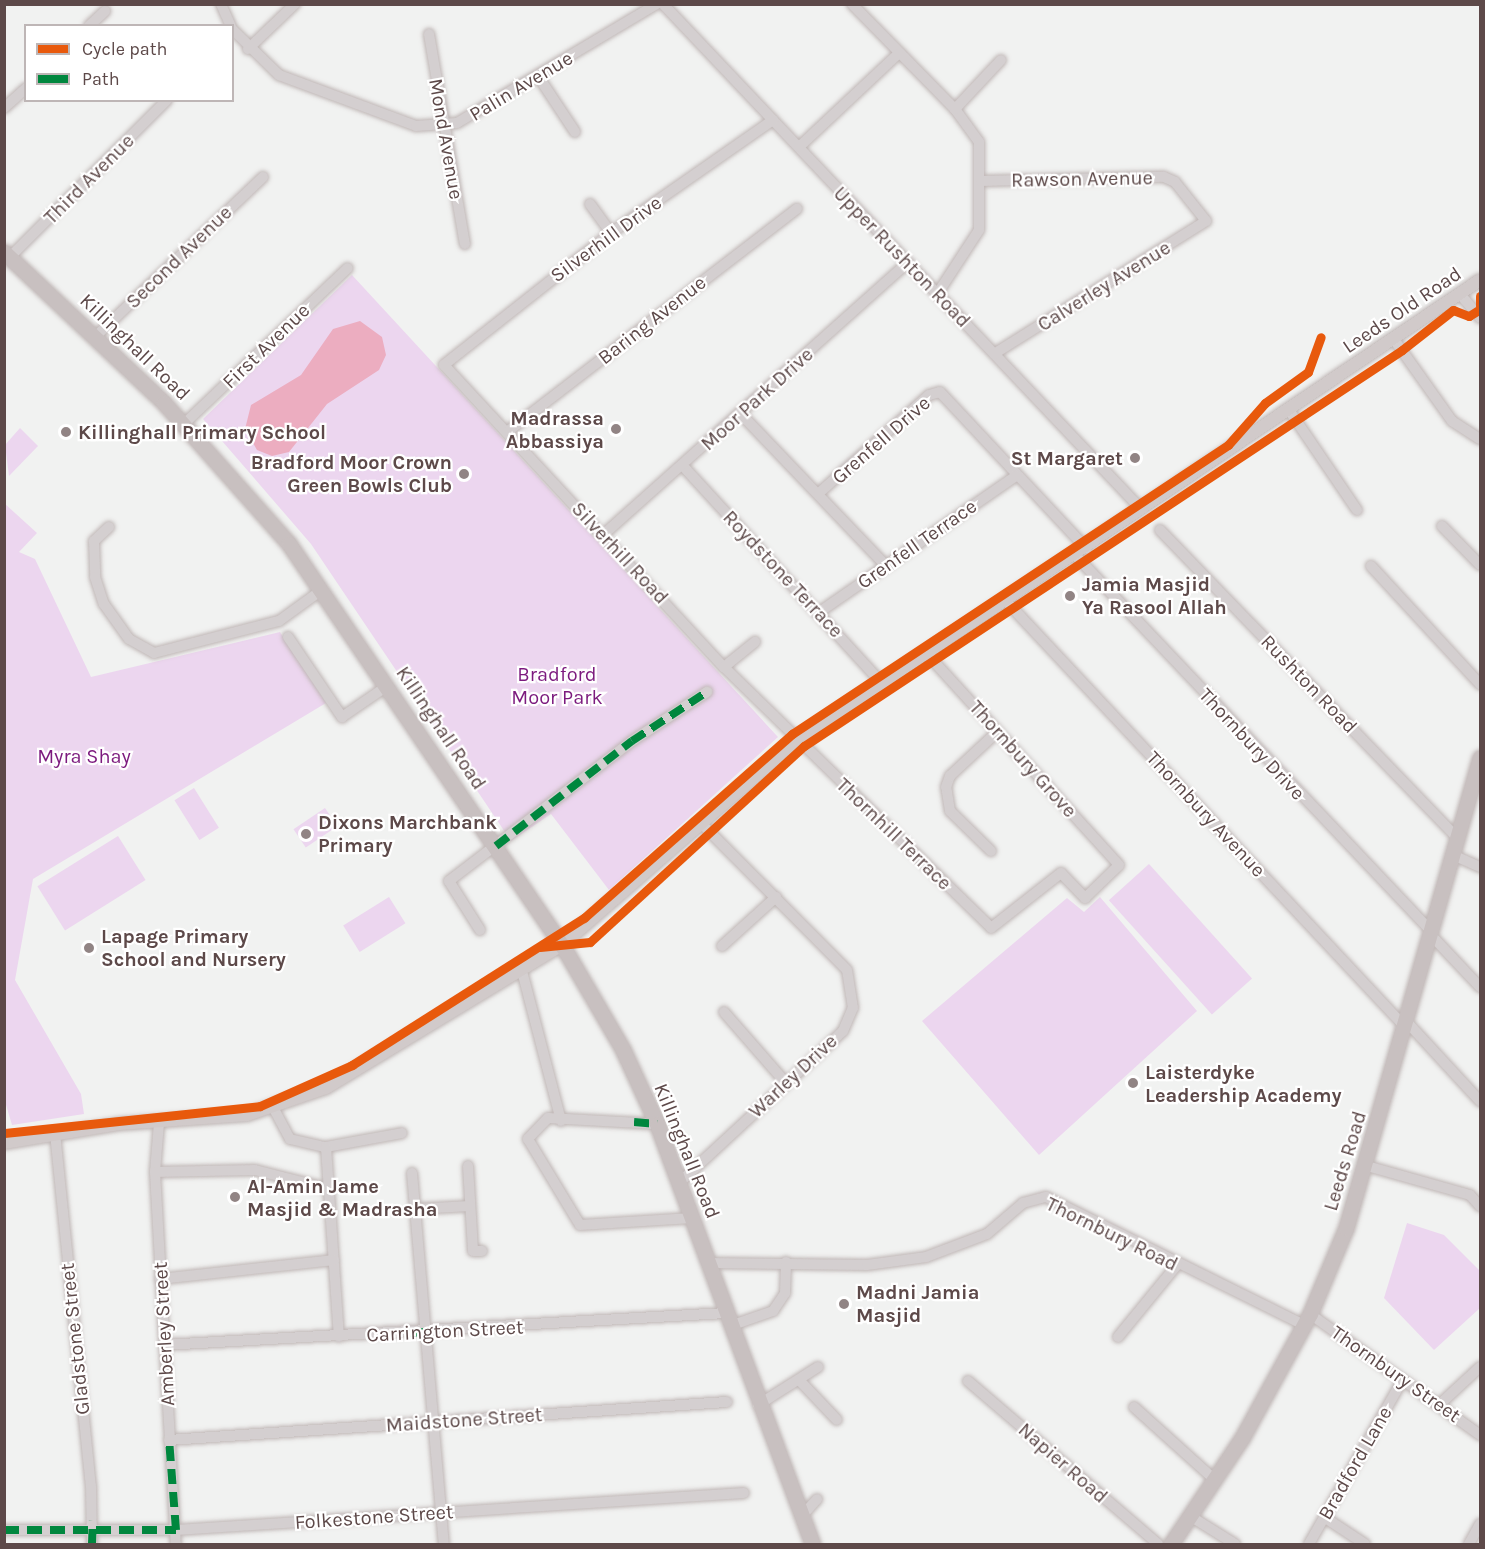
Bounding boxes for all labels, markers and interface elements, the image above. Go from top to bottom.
legend [24,24,234,102]
text: Cycle path [82,38,167,60]
street label: Palin Avenue [465,46,577,126]
text: Path [82,68,120,90]
street label: Mond Avenue [424,77,468,201]
street label: Third Avenue [39,129,139,229]
street label: Rawson Avenue [1011,166,1153,192]
street label: Upper Rushton Road [828,181,976,333]
street label: Silverhill Drive [546,191,666,287]
street label: Second Avenue [121,200,237,314]
street label: Calverley Avenue [1033,236,1175,336]
street label: Leeds Old Road [1338,261,1466,359]
street label: Baring Avenue [593,270,711,370]
street label: Killinghall Road [75,288,195,406]
street label: First Avenue [217,298,315,394]
street label: Moor Park Drive [696,342,818,456]
street label: Grenfell Drive [827,391,935,489]
place label: Madrassa Abbassiya [506,406,604,453]
place label: Killinghall Primary School [78,420,326,444]
marker: Madrassa Abbassiya [609,422,623,436]
marker: Killinghall Primary School [59,425,73,439]
place label: St Margaret [1011,446,1123,470]
place label: Bradford Moor Crown Green Bowls Club [251,450,452,497]
marker: St Margaret [1128,451,1142,465]
marker: Bradford Moor Crown Green Bowls Club [457,467,471,481]
street label: Grenfell Terrace [853,494,981,594]
street label: Silverhill Road [566,497,674,609]
street label: Roydstone Terrace [718,505,848,643]
place label: Jamia Masjid Ya Rasool Allah [1082,572,1227,619]
marker: Jamia Masjid Ya Rasool Allah [1063,589,1077,603]
street label: Rushton Road [1256,630,1362,738]
street label: Killinghall Road [391,662,491,794]
park label: Bradford Moor Park [511,662,603,709]
street label: Thornbury Drive [1194,683,1310,805]
street label: Thornbury Grove [964,696,1082,822]
park label: Myra Shay [37,744,131,768]
street label: Thornbury Avenue [1142,746,1270,882]
street label: Thornhill Terrace [831,773,957,895]
place label: Dixons Marchbank Primary [318,810,497,857]
marker: Dixons Marchbank Primary [299,827,313,841]
place label: Lapage Primary School and Nursery [101,924,286,971]
marker: Lapage Primary School and Nursery [82,941,96,955]
street label: Warley Drive [744,1029,842,1123]
place label: Laisterdyke Leadership Academy [1145,1060,1341,1107]
marker: Laisterdyke Leadership Academy [1126,1076,1140,1090]
street label: Killinghall Road [649,1080,725,1222]
street label: Leeds Road [1318,1108,1372,1214]
place label: Al-Amin Jame Masjid & Madrasha [247,1174,437,1221]
marker: Al-Amin Jame Masjid & Madrasha [228,1190,242,1204]
street label: Thornbury Road [1042,1192,1182,1276]
street label: Amberley Street [148,1261,180,1407]
street label: Gladstone Street [55,1262,95,1416]
place label: Madni Jamia Masjid [856,1280,979,1327]
marker: Madni Jamia Masjid [837,1297,851,1311]
street label: Carrington Street [366,1315,524,1347]
street label: Thornbury Street [1327,1320,1465,1428]
street label: Bradford Lane [1313,1402,1397,1524]
street label: Maidstone Street [385,1403,543,1437]
street label: Napier Road [1013,1418,1113,1508]
street label: Folkestone Street [294,1499,454,1535]

